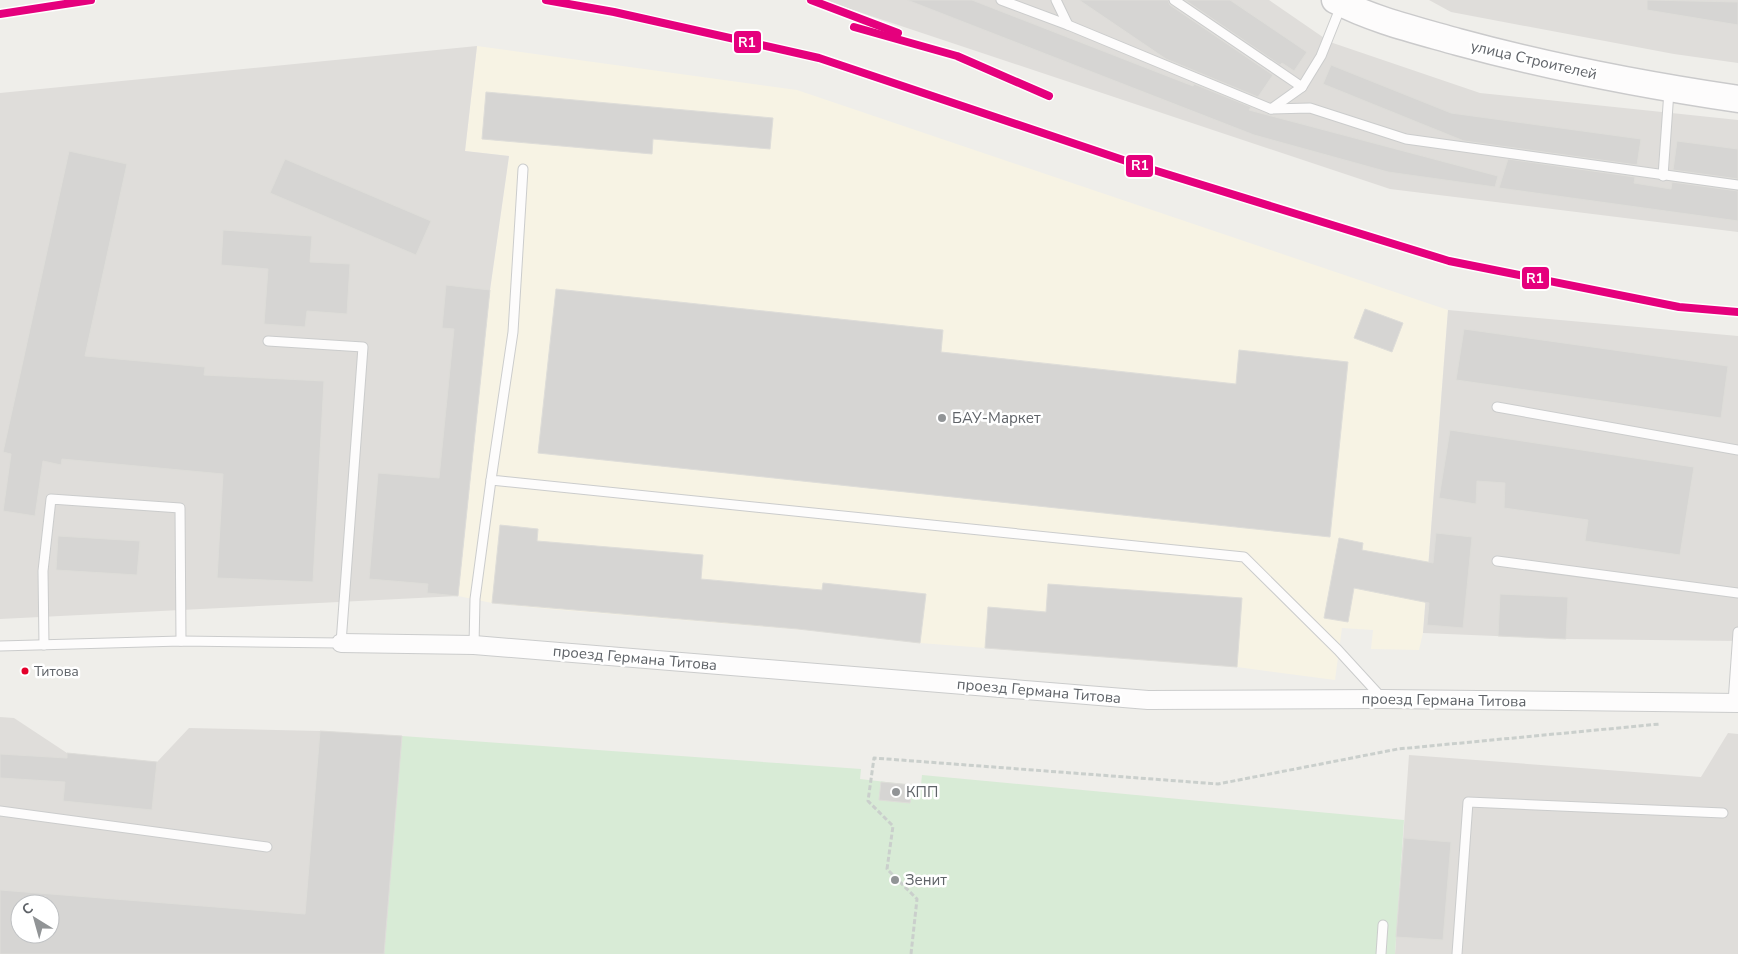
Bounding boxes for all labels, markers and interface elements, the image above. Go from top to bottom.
line badge: R1 [733,30,762,54]
text: R1 [738,33,756,52]
street label: улица Строителей [1469,36,1599,84]
line badge: R1 [1125,154,1154,178]
text: R1 [1131,156,1149,175]
line badge: R1 [1521,266,1550,290]
text: R1 [1526,269,1544,288]
place label: БАУ-Маркет [952,408,1041,428]
marker: БАУ-Маркет [936,412,948,424]
street label: проезд Германа Титова [552,641,718,675]
place label: Титова [34,662,79,681]
marker: Титова [20,666,30,676]
street label: проезд Германа Титова [956,674,1122,708]
street label: проезд Германа Титова [1361,689,1527,711]
place label: КПП [906,782,938,802]
marker: КПП [890,786,902,798]
place label: Зенит [905,870,947,890]
marker: Зенит [889,874,901,886]
north arrow [10,894,60,944]
text: С [18,898,37,919]

